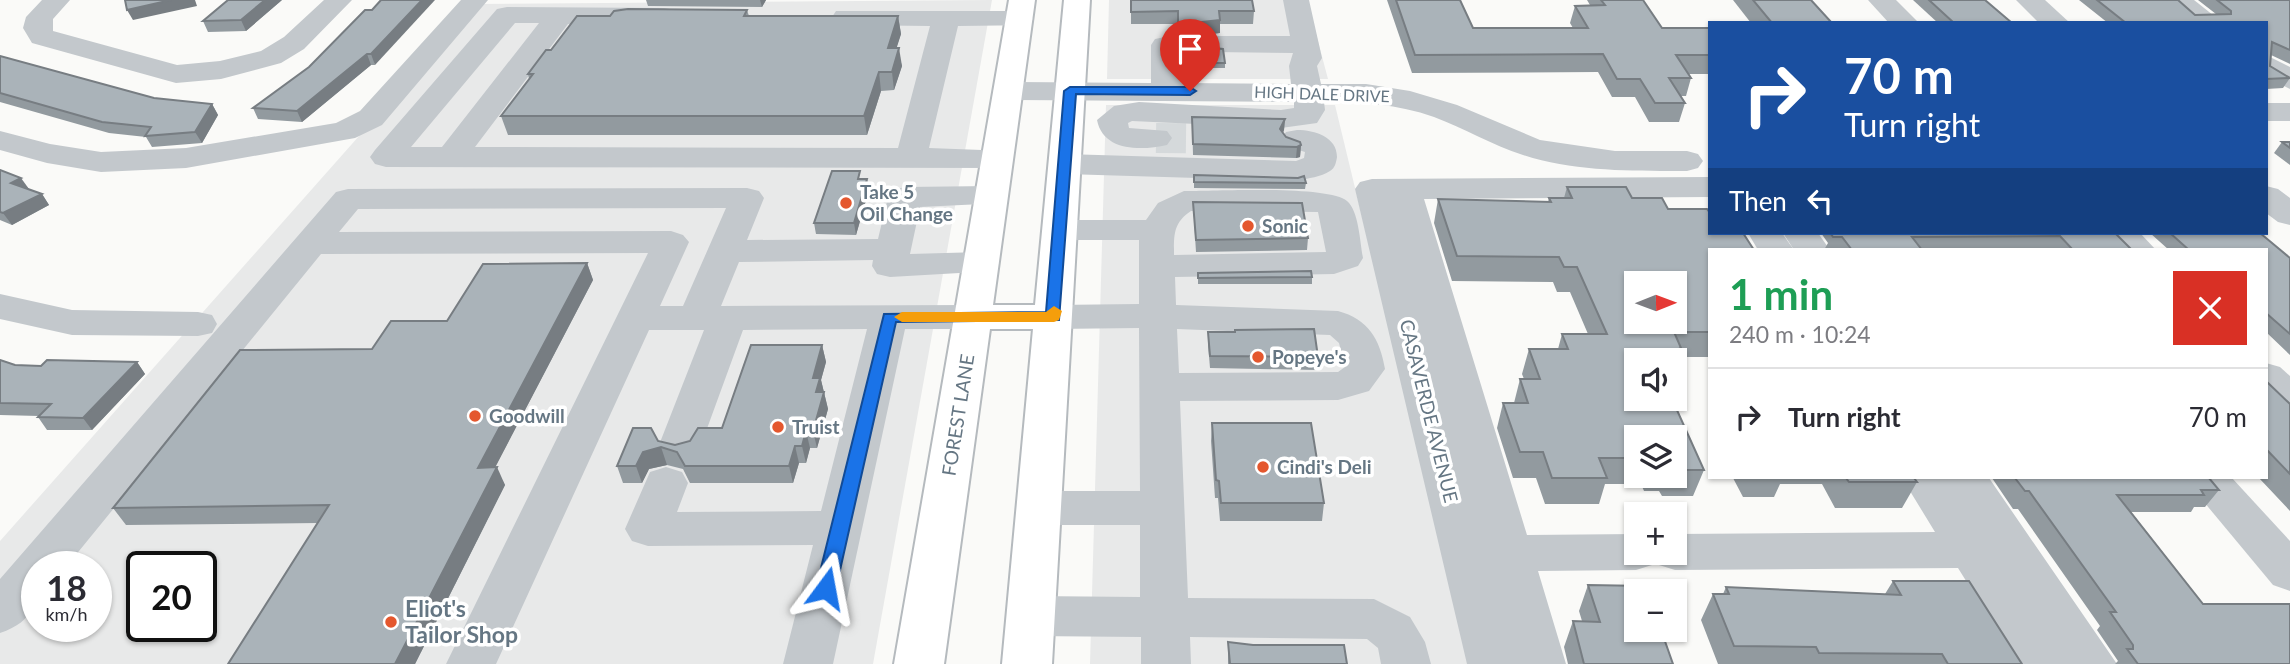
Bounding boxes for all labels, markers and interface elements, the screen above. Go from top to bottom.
pin [1160,19,1220,91]
icon: arrive [1171,30,1209,68]
text: 70 m [1844,46,1954,104]
icon: right [1729,49,1820,140]
street label: HIGH DALE DRIVE [1254,82,1390,105]
text: Turn right [1844,105,1980,144]
place label: Take 5 Oil Change [860,180,953,225]
icon: left [1801,182,1839,220]
text: Then [1729,185,1787,217]
marker: Take 5 Oil Change [838,195,854,211]
place label: Sonic [1262,214,1308,237]
marker: Sonic [1240,218,1256,234]
text: 1 min [1729,269,1833,319]
north arrow [1624,271,1687,334]
map controls [1624,271,1687,642]
button: close [2173,271,2247,345]
street label: CASAVERDE AVENUE [1396,317,1463,505]
text: 240 m · 10:24 [1729,320,1871,348]
place label: Popeye's [1272,345,1347,368]
button: sound [1624,348,1687,411]
marker: Popeye's [1250,349,1266,365]
street label: FOREST LANE [937,353,978,477]
icon: right [1729,398,1767,436]
text: Turn right [1788,401,1901,433]
text: 70 m [2189,401,2247,433]
place label: Goodwill [489,404,565,427]
marker: Goodwill [467,408,483,424]
place label: Truist [792,415,840,438]
marker: Truist [770,419,786,435]
button: layers [1624,425,1687,488]
place label: Cindi's Deli [1277,455,1372,478]
marker: Cindi's Deli [1255,459,1271,475]
button: + [1624,502,1687,565]
speed limit sign: 20 [126,551,217,642]
position arrow [789,551,863,625]
text: 18 [46,566,87,608]
button: − [1624,579,1687,642]
place label: Eliot's Tailor Shop [405,594,518,648]
text: km/h [45,603,88,625]
marker: Eliot's Tailor Shop [383,614,399,630]

